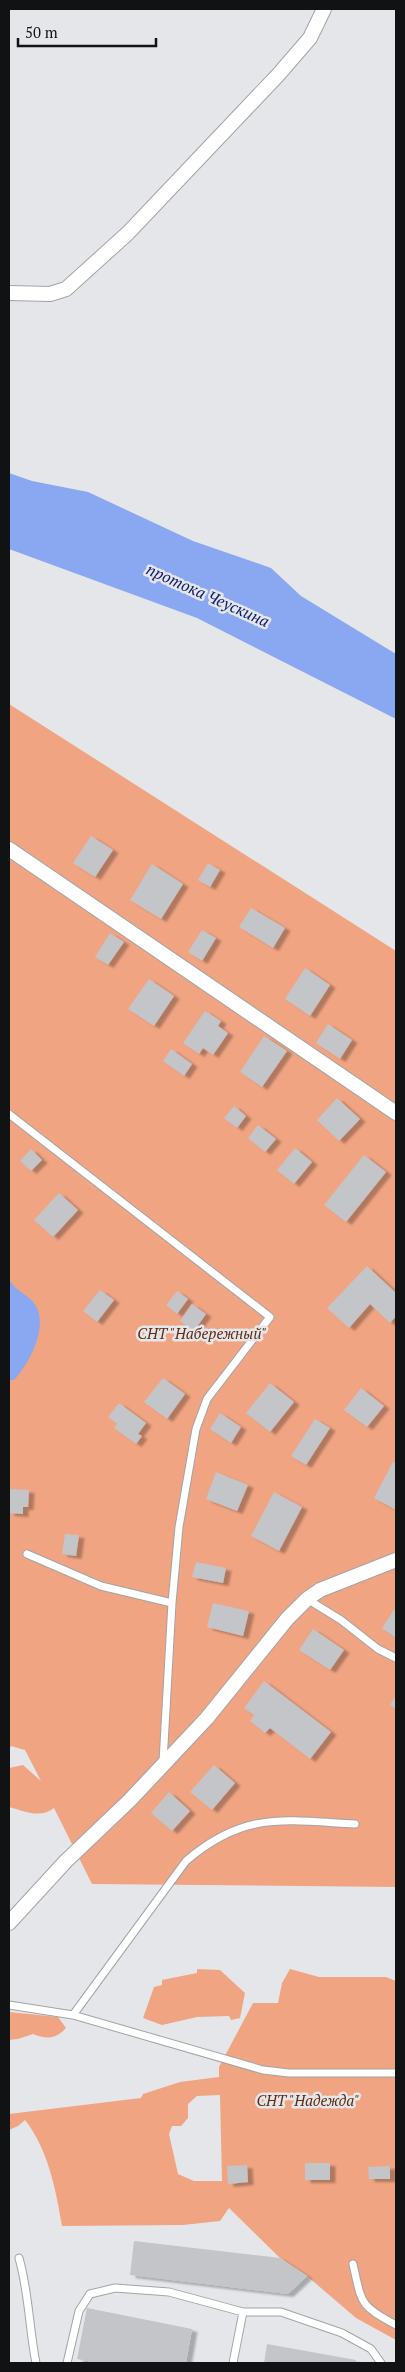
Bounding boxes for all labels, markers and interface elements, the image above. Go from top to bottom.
scale bar [18,15,155,47]
text: 50 m [25,22,58,42]
water label: протока Чеускина [143,558,273,632]
park label: СНТ "Набережный" [137,1323,267,1343]
park label: СНТ "Надежда" [257,2090,359,2110]

